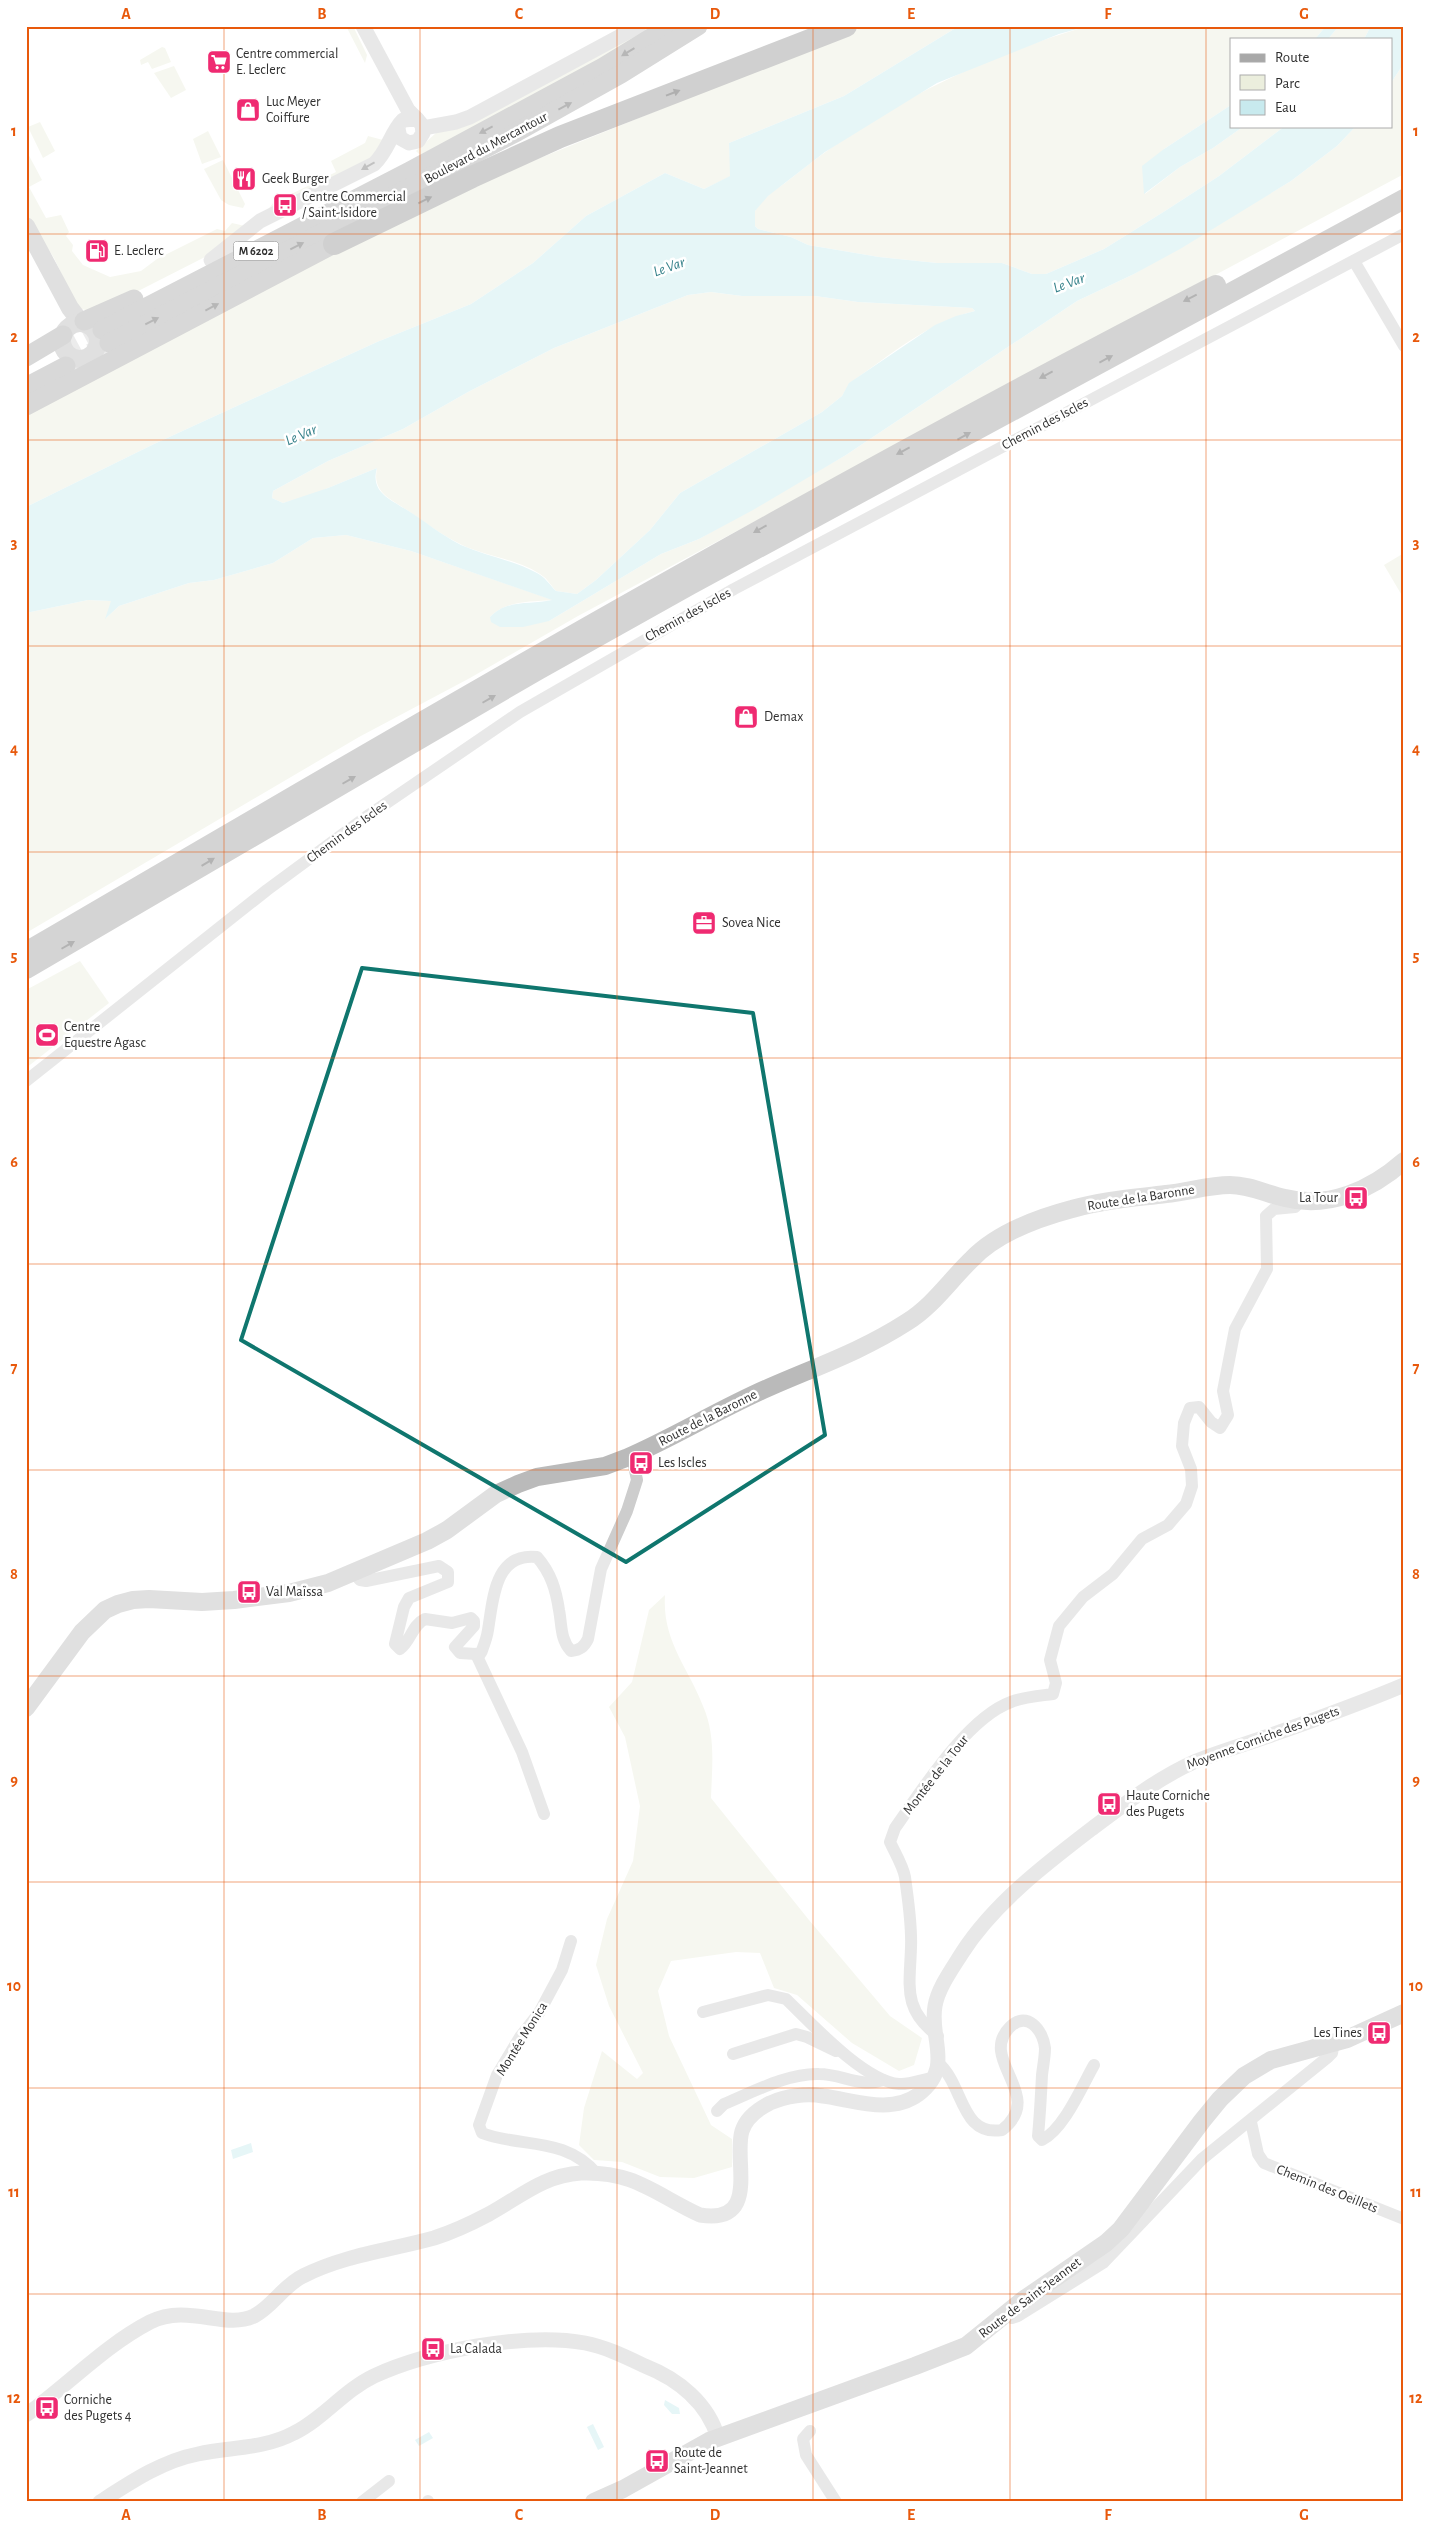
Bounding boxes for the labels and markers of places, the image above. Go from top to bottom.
place label: Centre commercial E. Leclerc [236,47,338,77]
supermarket icon: Centre commercial E. Leclerc [206,49,232,75]
place label: Luc Meyer Coiffure [266,95,321,125]
shop icon: Luc Meyer Coiffure [235,97,261,123]
restaurant icon: Geek Burger [231,166,257,192]
place label: Geek Burger [262,172,329,186]
place label: Centre Commercial / Saint-Isidore [302,190,406,220]
bus stop icon: Centre Commercial / Saint-Isidore [272,192,298,218]
fuel station icon: E. Leclerc [84,238,110,264]
place label: E. Leclerc [114,244,164,258]
shop icon: Demax [733,704,759,730]
place label: Demax [764,710,803,724]
office icon: Sovea Nice [691,910,717,936]
place label: Sovea Nice [722,916,781,930]
place label: Centre Equestre Agasc [64,1020,146,1050]
sports icon: Centre Equestre Agasc [34,1022,60,1048]
bus stop icon: La Tour [1343,1185,1369,1211]
place label: La Tour [1299,1191,1338,1205]
bus stop icon: Les Iscles [628,1450,654,1476]
place label: Les Iscles [658,1456,707,1470]
bus stop icon: Val Maïssa [236,1579,262,1605]
place label: Val Maïssa [266,1585,323,1599]
place label: Haute Corniche des Pugets [1126,1789,1210,1819]
bus stop icon: Haute Corniche des Pugets [1096,1791,1122,1817]
bus stop icon: Les Tines [1366,2020,1392,2046]
place label: Les Tines [1313,2026,1362,2040]
bus stop icon: La Calada [420,2336,446,2362]
place label: La Calada [450,2342,503,2356]
place label: Corniche des Pugets 4 [64,2393,132,2423]
bus stop icon: Corniche des Pugets 4 [34,2395,60,2421]
place label: Route de Saint-Jeannet [674,2446,748,2476]
bus stop icon: Route de Saint-Jeannet [644,2448,670,2474]

